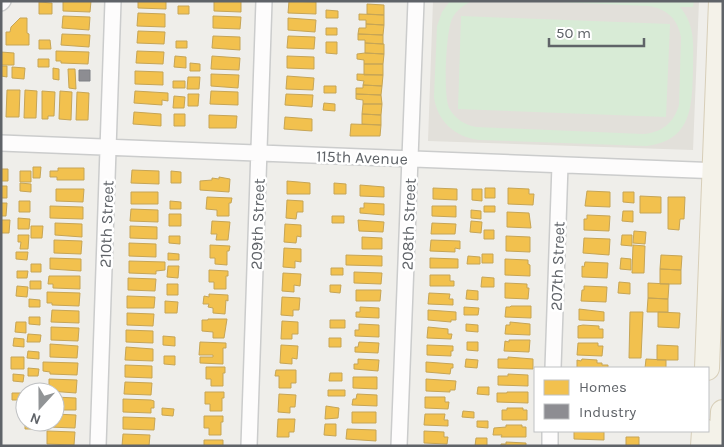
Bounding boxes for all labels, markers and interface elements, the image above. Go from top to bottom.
scale bar [549,15,644,47]
text: 50 m [556,24,591,42]
street label: 115th Avenue [316,146,408,169]
street label: 209th Street [246,178,269,270]
street label: 208th Street [397,178,420,270]
street label: 210th Street [95,180,118,268]
street label: 207th Street [546,221,569,311]
legend [534,367,709,432]
text: Homes [579,378,627,396]
north arrow [15,382,65,432]
text: Industry [579,403,636,421]
text: N [28,409,43,428]

